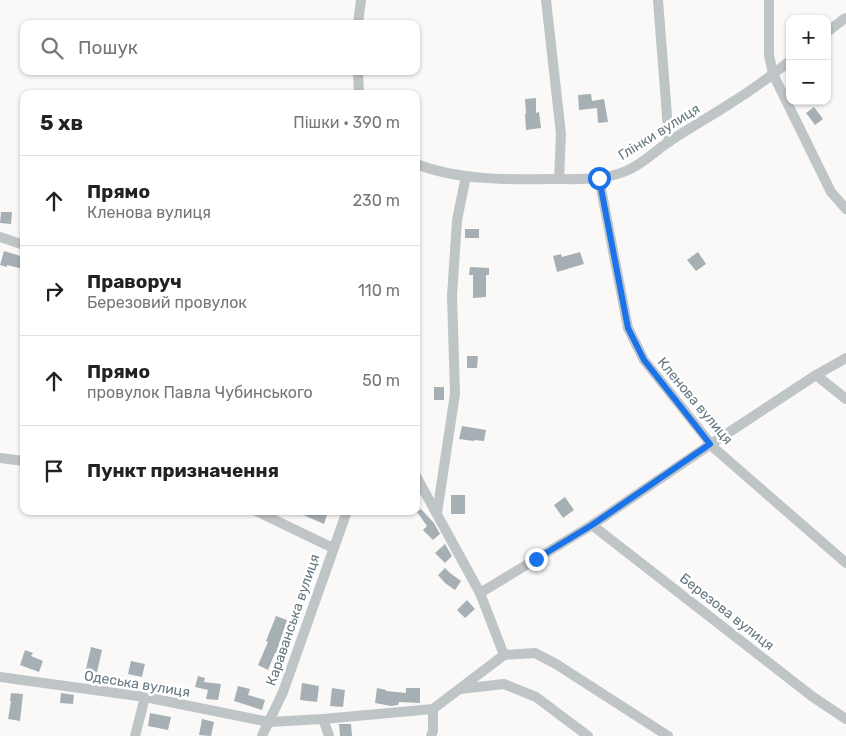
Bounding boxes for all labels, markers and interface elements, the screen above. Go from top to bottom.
map controls [786,15,831,105]
button: + [786,15,831,60]
search box [20,20,420,75]
icon: search [38,34,66,62]
text: Пошук [78,36,138,59]
button: − [786,60,831,105]
street label: Глінки вулиця [615,100,703,164]
text: 5 хв [40,110,83,135]
text: Пішки · 390 m [293,113,400,132]
route start [588,167,611,190]
text: Прямо [87,180,150,203]
icon: ahead [40,187,68,215]
text: 230 m [353,191,400,210]
text: Кленова вулиця [87,203,211,222]
text: Праворуч [87,270,182,293]
icon: right [40,277,68,305]
text: 110 m [358,281,400,300]
text: Березовий провулок [87,293,247,312]
street label: Кленова вулиця [654,354,736,448]
text: Прямо [87,360,150,383]
icon: ahead [40,367,68,395]
text: 50 m [362,371,400,390]
text: провулок Павла Чубинського [87,383,313,402]
icon: arrive [40,457,68,485]
text: Пункт призначення [87,459,279,482]
route end [525,548,548,571]
street label: Караванська вулиця [262,552,324,688]
street label: Березова вулиця [676,570,778,654]
street label: Одеська вулиця [83,667,191,701]

